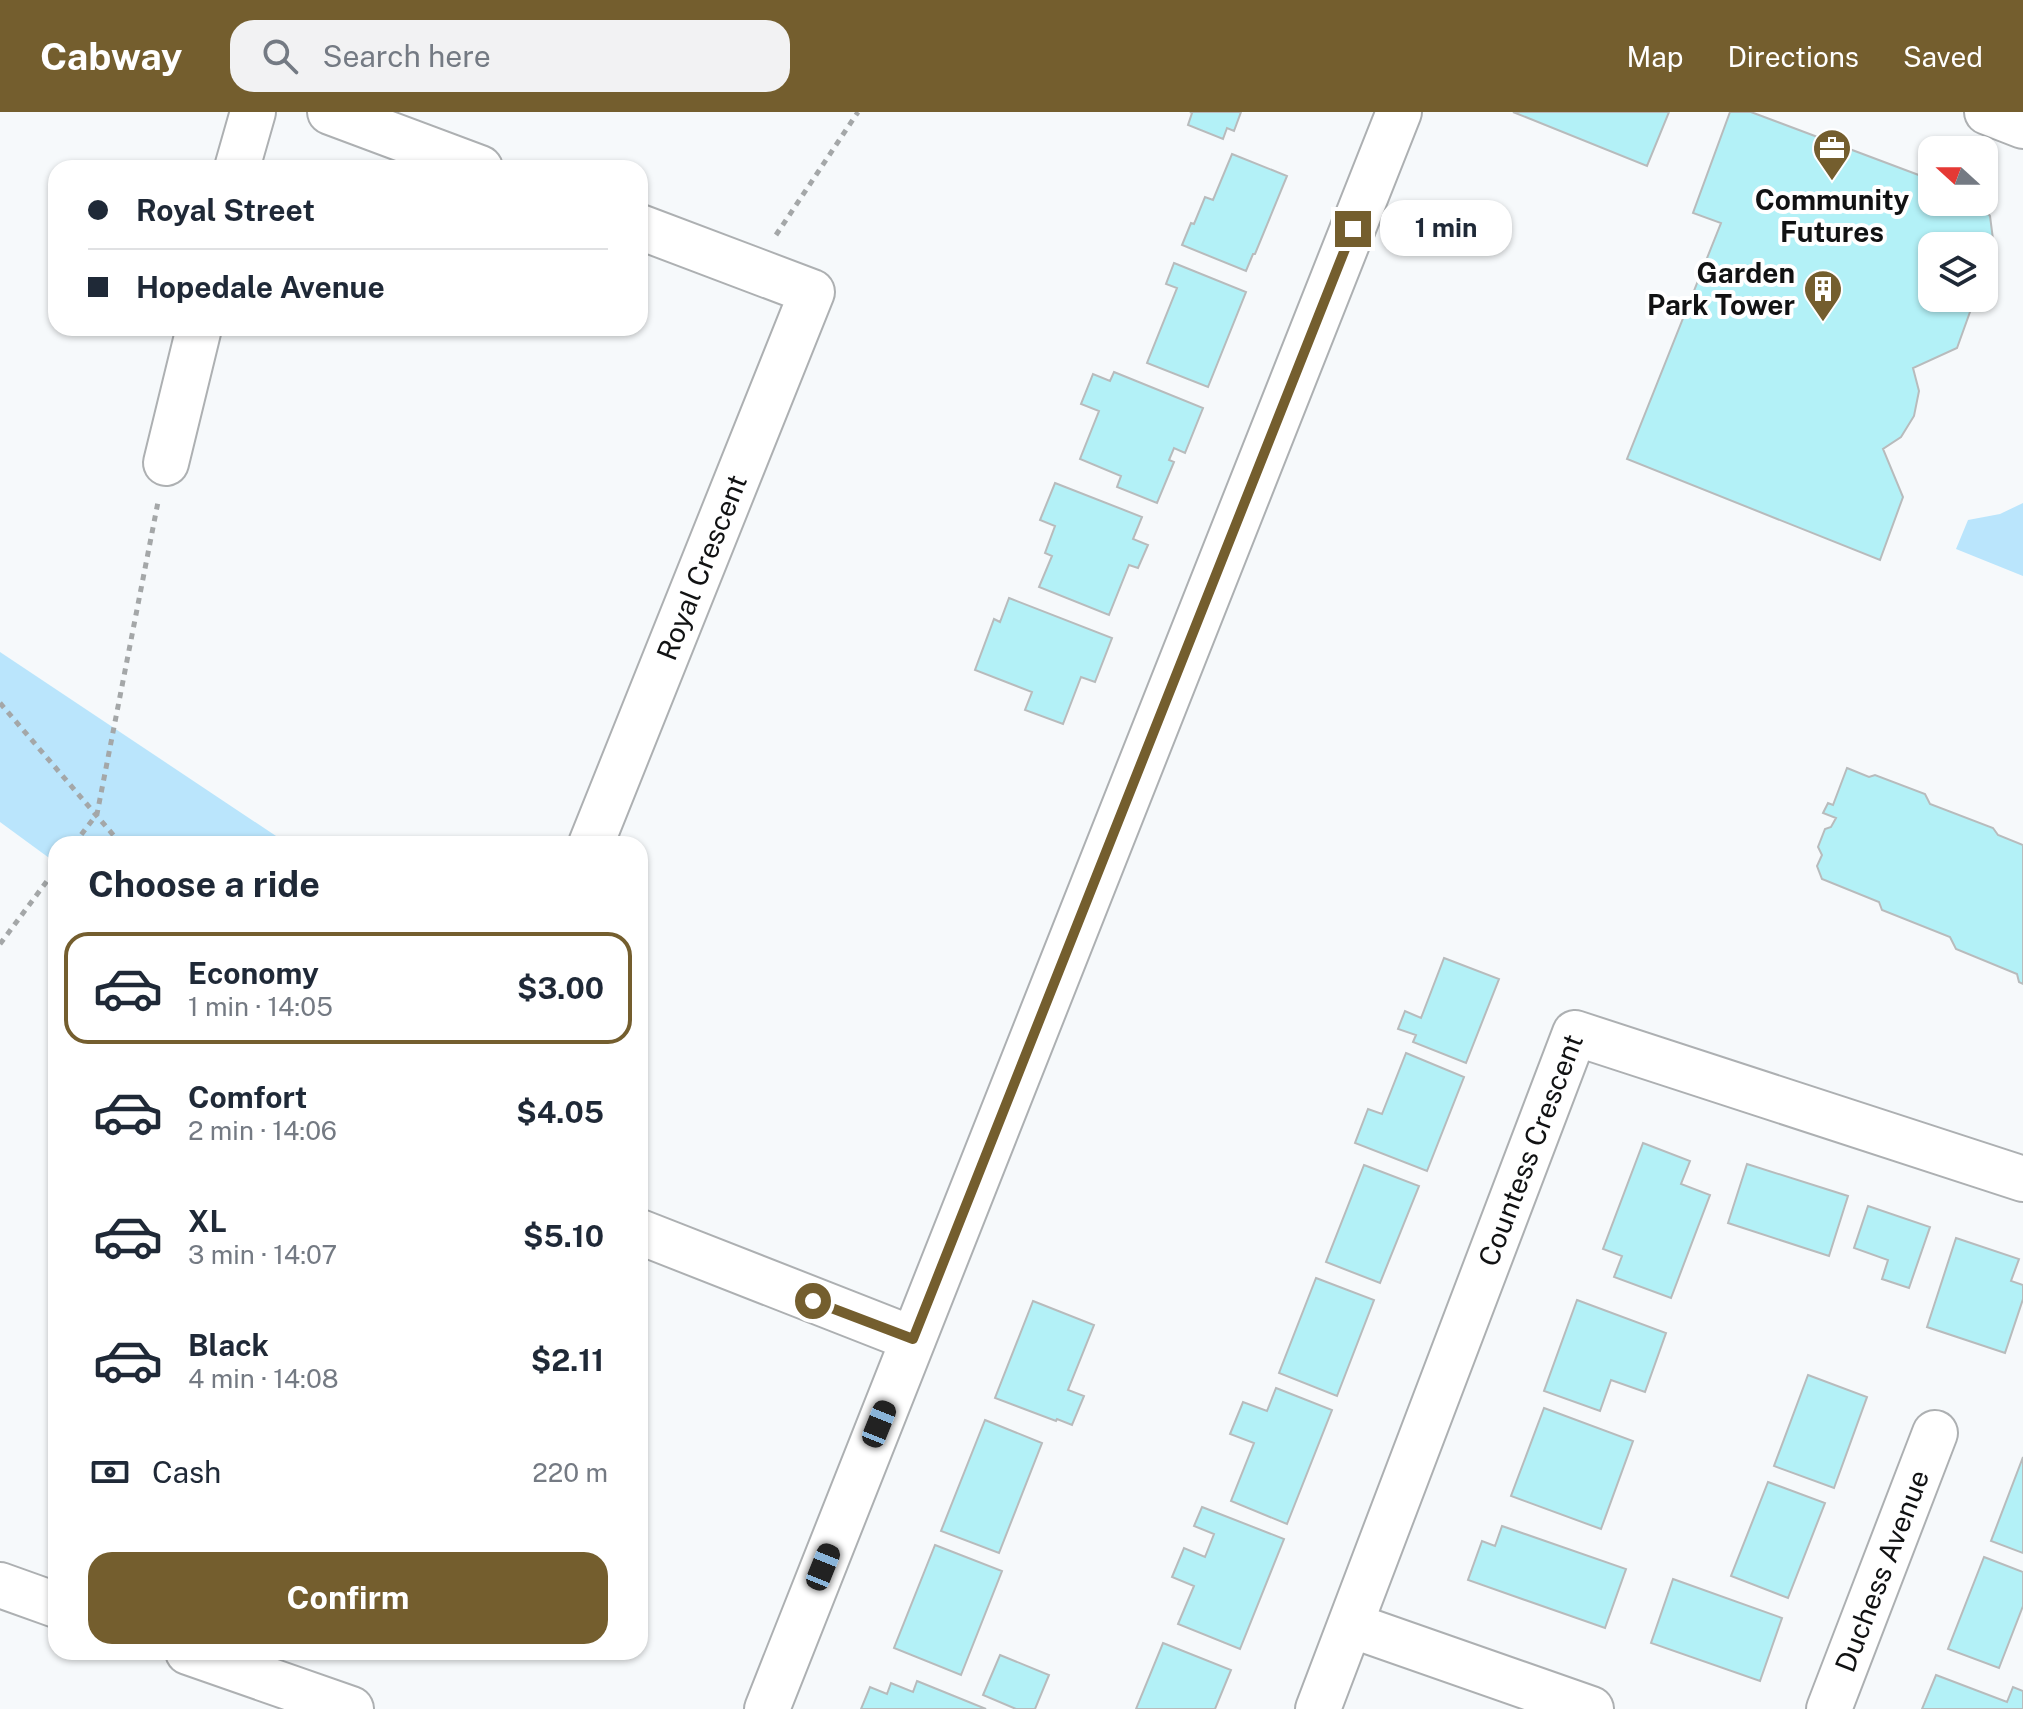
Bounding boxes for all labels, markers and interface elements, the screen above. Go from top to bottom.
search box [230,20,790,92]
text: Cabway [40,34,182,79]
icon: search [258,34,302,78]
text: Search here [322,38,491,74]
text: Map [1627,40,1683,73]
text: Directions [1727,40,1859,73]
text: Saved [1903,40,1983,73]
office icon: Community Futures [1811,127,1853,182]
north arrow [1918,136,1998,216]
map controls [1918,136,1998,312]
place label: Community Futures [1755,183,1910,248]
text: Royal Street [136,192,315,228]
callout: 1 min [1381,201,1513,257]
route end [1335,211,1371,247]
text: 1 min [1415,212,1477,243]
button: layers [1918,232,1998,312]
place label: Garden Park Tower [1647,256,1795,321]
building icon: Garden Park Tower [1802,268,1844,323]
text: Hopedale Avenue [136,269,385,305]
street label: Royal Crescent [649,470,753,665]
text: Choose a ride [88,863,320,905]
icon: car [92,952,164,1024]
text: Economy [188,955,319,991]
text: $3.00 [517,970,604,1006]
text: 1 min · 14:05 [188,991,333,1022]
street label: Countess Crescent [1471,1029,1589,1271]
icon: car [92,1076,164,1148]
text: Comfort [188,1079,307,1115]
text: $4.05 [516,1094,604,1130]
text: 2 min · 14:06 [188,1115,337,1146]
icon: car [92,1200,164,1272]
text: XL [188,1203,227,1239]
text: $5.10 [523,1218,604,1254]
text: 3 min · 14:07 [188,1239,337,1270]
route start [795,1283,831,1319]
icon: car [92,1324,164,1396]
text: Black [188,1327,269,1363]
text: $2.11 [531,1342,604,1378]
text: 4 min · 14:08 [188,1363,339,1394]
car [859,1397,899,1451]
icon: cash [88,1450,132,1494]
text: Cash [152,1454,221,1490]
text: 220 m [532,1457,608,1488]
street label: Duchess Avenue [1828,1465,1935,1676]
car [803,1540,843,1594]
button: Confirm [88,1552,608,1644]

